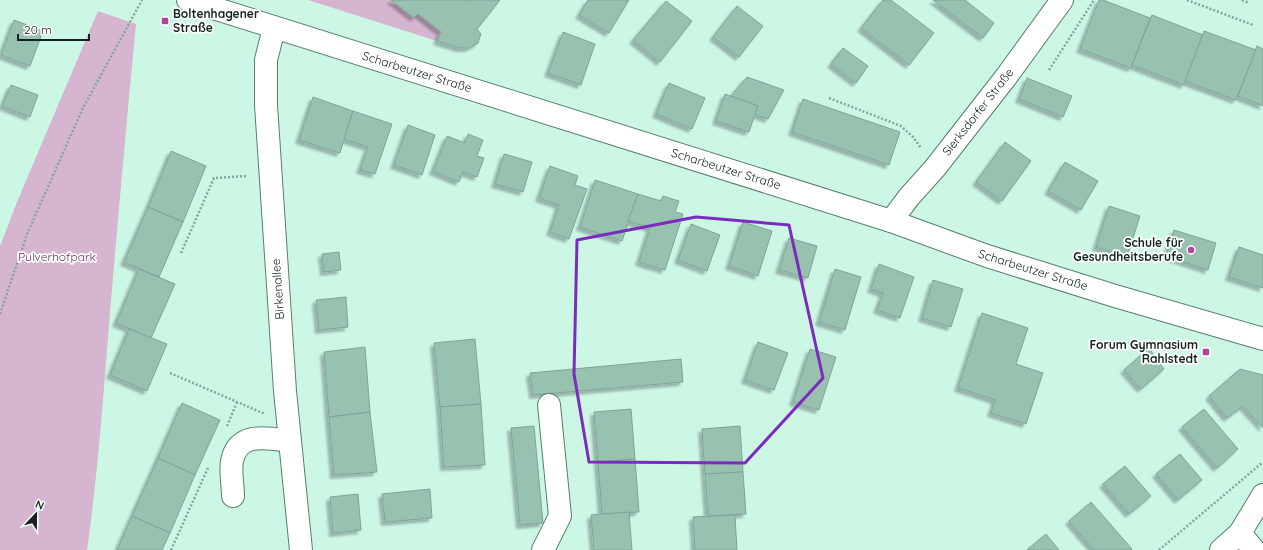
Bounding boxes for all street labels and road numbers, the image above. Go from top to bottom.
street label: Scharbeutzer Straße [361,48,474,95]
street label: Sierksdorfer Straße [939,65,1017,158]
street label: Scharbeutzer Straße [670,145,783,192]
street label: Scharbeutzer Straße [977,246,1090,293]
street label: Birkenallee [268,258,287,320]

